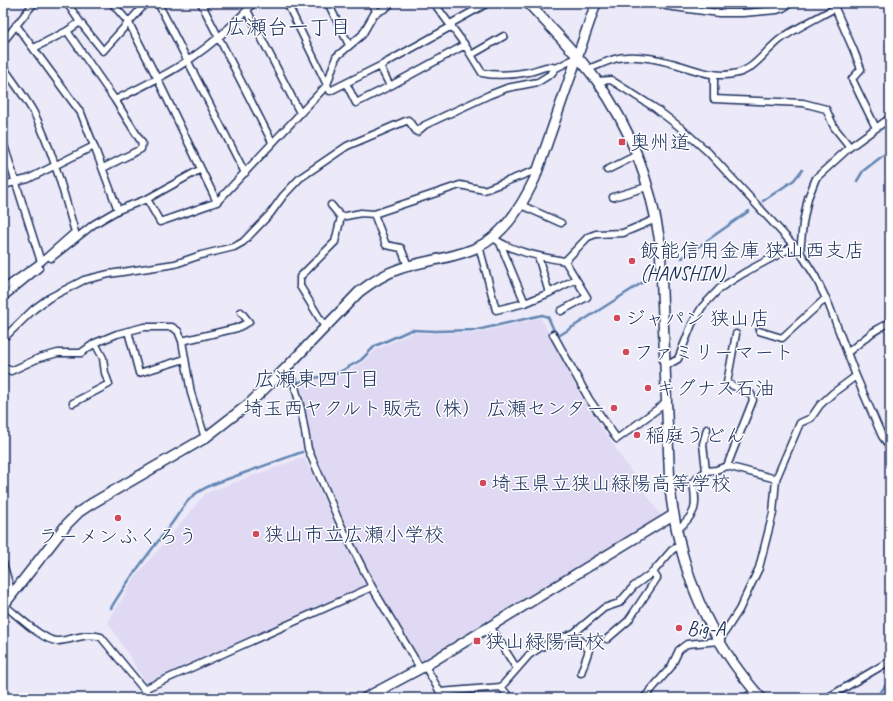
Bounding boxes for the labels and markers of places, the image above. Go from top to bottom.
place label: 奥州道 [630,130,690,155]
marker: 奥州道 [617,137,627,147]
place label: 飯能信用金庫 狭山西支店 (HANSHIN) [640,238,865,286]
marker: 飯能信用金庫 狭山西支店 (HANSHIN) [627,256,637,266]
place label: ジャパン 狭山店 [625,306,770,331]
marker: ジャパン 狭山店 [612,313,622,323]
place label: ファミリーマート [634,340,794,365]
marker: ファミリーマート [621,347,631,357]
place label: キグナス石油 [656,376,775,401]
marker: キグナス石油 [643,383,653,393]
place label: 埼玉西ヤクルト販売（株） 広瀬センター [243,396,606,421]
marker: 埼玉西ヤクルト販売（株） 広瀬センター [609,403,619,413]
place label: 稲庭うどん [645,423,745,448]
marker: 稲庭うどん [632,430,642,440]
place label: 埼玉県立狭山緑陽高等学校 [491,471,731,496]
marker: 埼玉県立狭山緑陽高等学校 [478,478,488,488]
marker: ラーメンふくろう [113,513,123,523]
place label: 狭山市立広瀬小学校 [264,522,444,547]
place label: ラーメンふくろう [38,524,198,549]
marker: 狭山市立広瀬小学校 [251,529,261,539]
place label: Big-A [687,616,726,641]
marker: Big-A [674,623,684,633]
place label: 狭山緑陽高校 [485,629,605,654]
marker: 狭山緑陽高校 [472,636,482,646]

